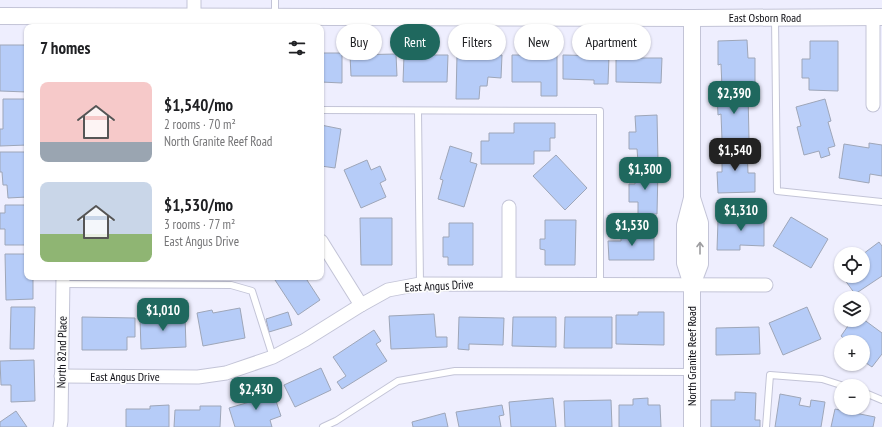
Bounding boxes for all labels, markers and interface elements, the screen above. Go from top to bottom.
street label: East Osborn Road [729,10,801,25]
chip: Buy [336,24,382,60]
chip: Rent [390,24,440,60]
chip: Filters [448,24,506,60]
chip: New [514,24,564,60]
chip: Apartment [572,24,651,60]
text: 7 homes [40,37,91,59]
icon: filters [286,37,308,59]
pin: $2,390 [701,81,767,115]
text: $2,390 [717,85,751,102]
text: $1,540/mo [164,94,233,116]
icon: home [72,98,120,146]
text: 2 rooms · 70 m² [164,116,236,133]
text: North Granite Reef Road [164,133,272,150]
pin: $1,540 [702,138,768,172]
text: $1,540 [718,142,752,159]
pin: $1,300 [612,157,678,191]
text: $1,300 [628,161,662,178]
text: $1,530/mo [164,194,233,216]
icon: home [72,198,120,246]
pin: $1,310 [708,198,774,232]
text: $1,310 [724,202,758,219]
pin: $1,530 [599,213,665,247]
text: 3 rooms · 77 m² [164,216,235,233]
text: $1,530 [615,217,649,234]
text: East Angus Drive [164,233,239,250]
one-way arrow [696,242,704,255]
map controls [834,247,870,415]
button: locate [834,247,870,283]
street label: East Angus Drive [404,276,474,295]
button: layers [834,291,870,327]
pin: $1,010 [130,298,196,332]
text: $1,010 [146,302,180,319]
street label: North Granite Reef Road [684,306,699,406]
street label: North 82nd Place [53,316,70,388]
button: + [834,335,870,371]
street label: East Angus Drive [90,369,160,384]
pin: $2,430 [223,377,289,411]
button: − [834,379,870,415]
text: $2,430 [239,381,273,398]

